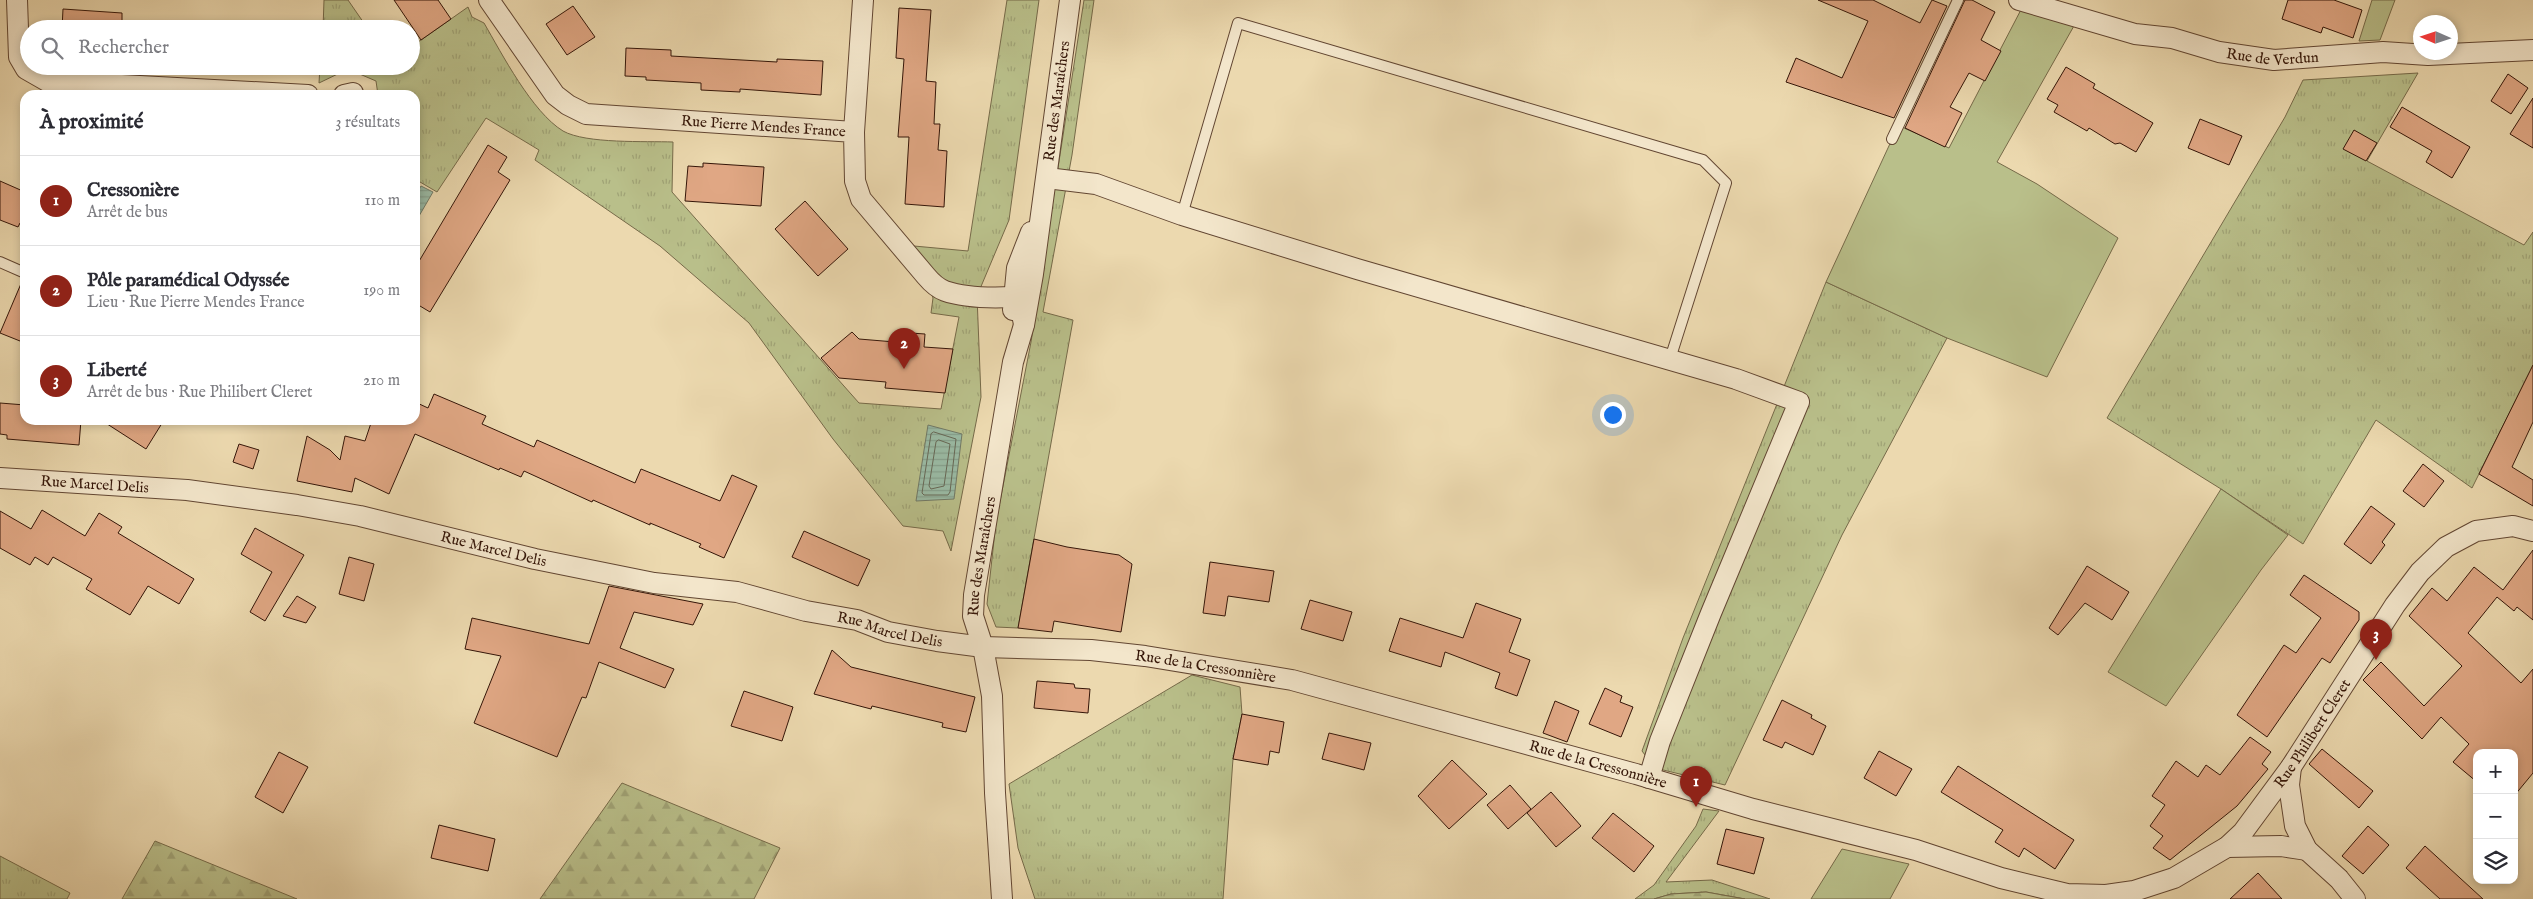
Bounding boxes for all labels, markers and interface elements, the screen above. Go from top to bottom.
north arrow [2413,15,2458,60]
search box [20,20,420,75]
icon: search [38,34,66,62]
text: Rechercher [78,36,169,60]
street label: Rue des Maraîchers [1039,39,1074,162]
street label: Rue de Verdun [2225,44,2319,70]
text: À proximité [40,109,143,136]
street label: Rue Pierre Mendes France [680,111,846,141]
text: 3 résultats [335,113,400,133]
text: Cressonière [87,179,179,203]
text: 1 [53,191,59,211]
text: 110 m [364,191,400,211]
text: Arrêt de bus [87,203,168,223]
text: Pôle paramédical Odyssée [87,269,290,293]
text: 2 [52,281,60,301]
text: 190 m [363,281,400,301]
text: Lieu · Rue Pierre Mendes France [87,293,305,313]
pin: 2 [888,328,920,369]
text: Liberté [87,359,147,383]
text: 3 [53,371,59,391]
text: 210 m [363,371,400,391]
text: Arrêt de bus · Rue Philibert Cleret [87,383,313,403]
your location [1600,402,1626,428]
street label: Rue Marcel Delis [40,471,150,497]
street label: Rue des Maraîchers [963,495,1000,617]
street label: Rue Marcel Delis [439,527,548,571]
street label: Rue Marcel Delis [836,607,944,651]
pin: 3 [2360,619,2392,660]
street label: Rue de la Cressonnière [1134,645,1277,687]
street label: Rue Philibert Cleret [2269,675,2355,791]
street label: Rue de la Cressonnière [1527,736,1669,792]
map controls [2473,749,2518,884]
button: + [2473,749,2518,794]
pin: 1 [1680,766,1712,807]
button: − [2473,794,2518,839]
button: layers [2473,839,2518,884]

